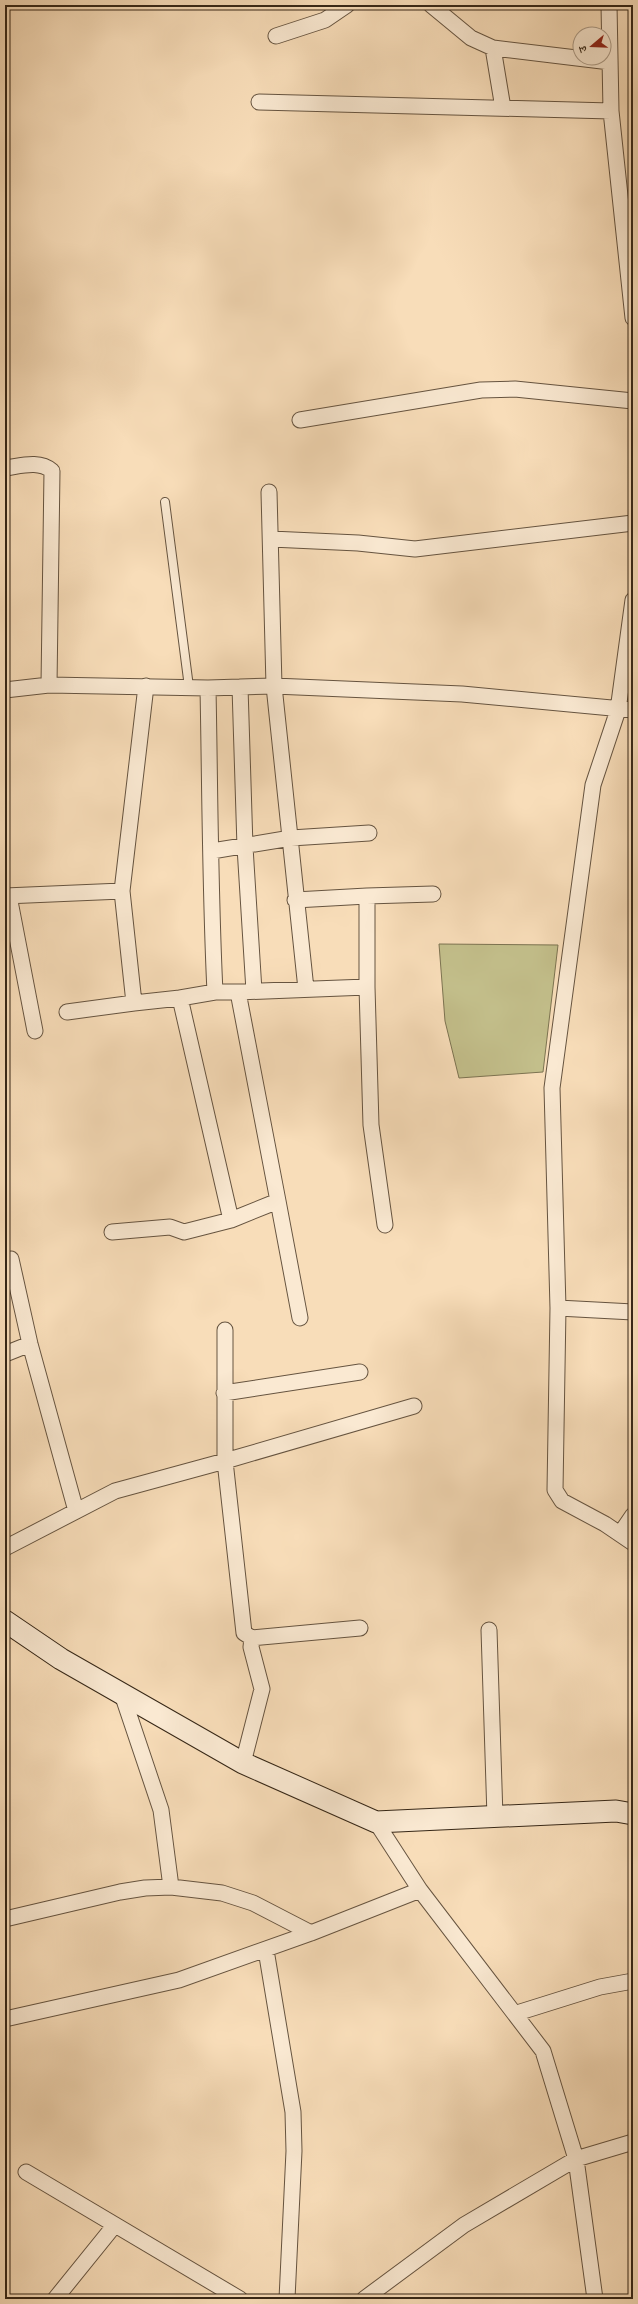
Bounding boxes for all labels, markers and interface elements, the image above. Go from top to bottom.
north arrow [572,26,612,66]
text: उ [576,43,590,55]

